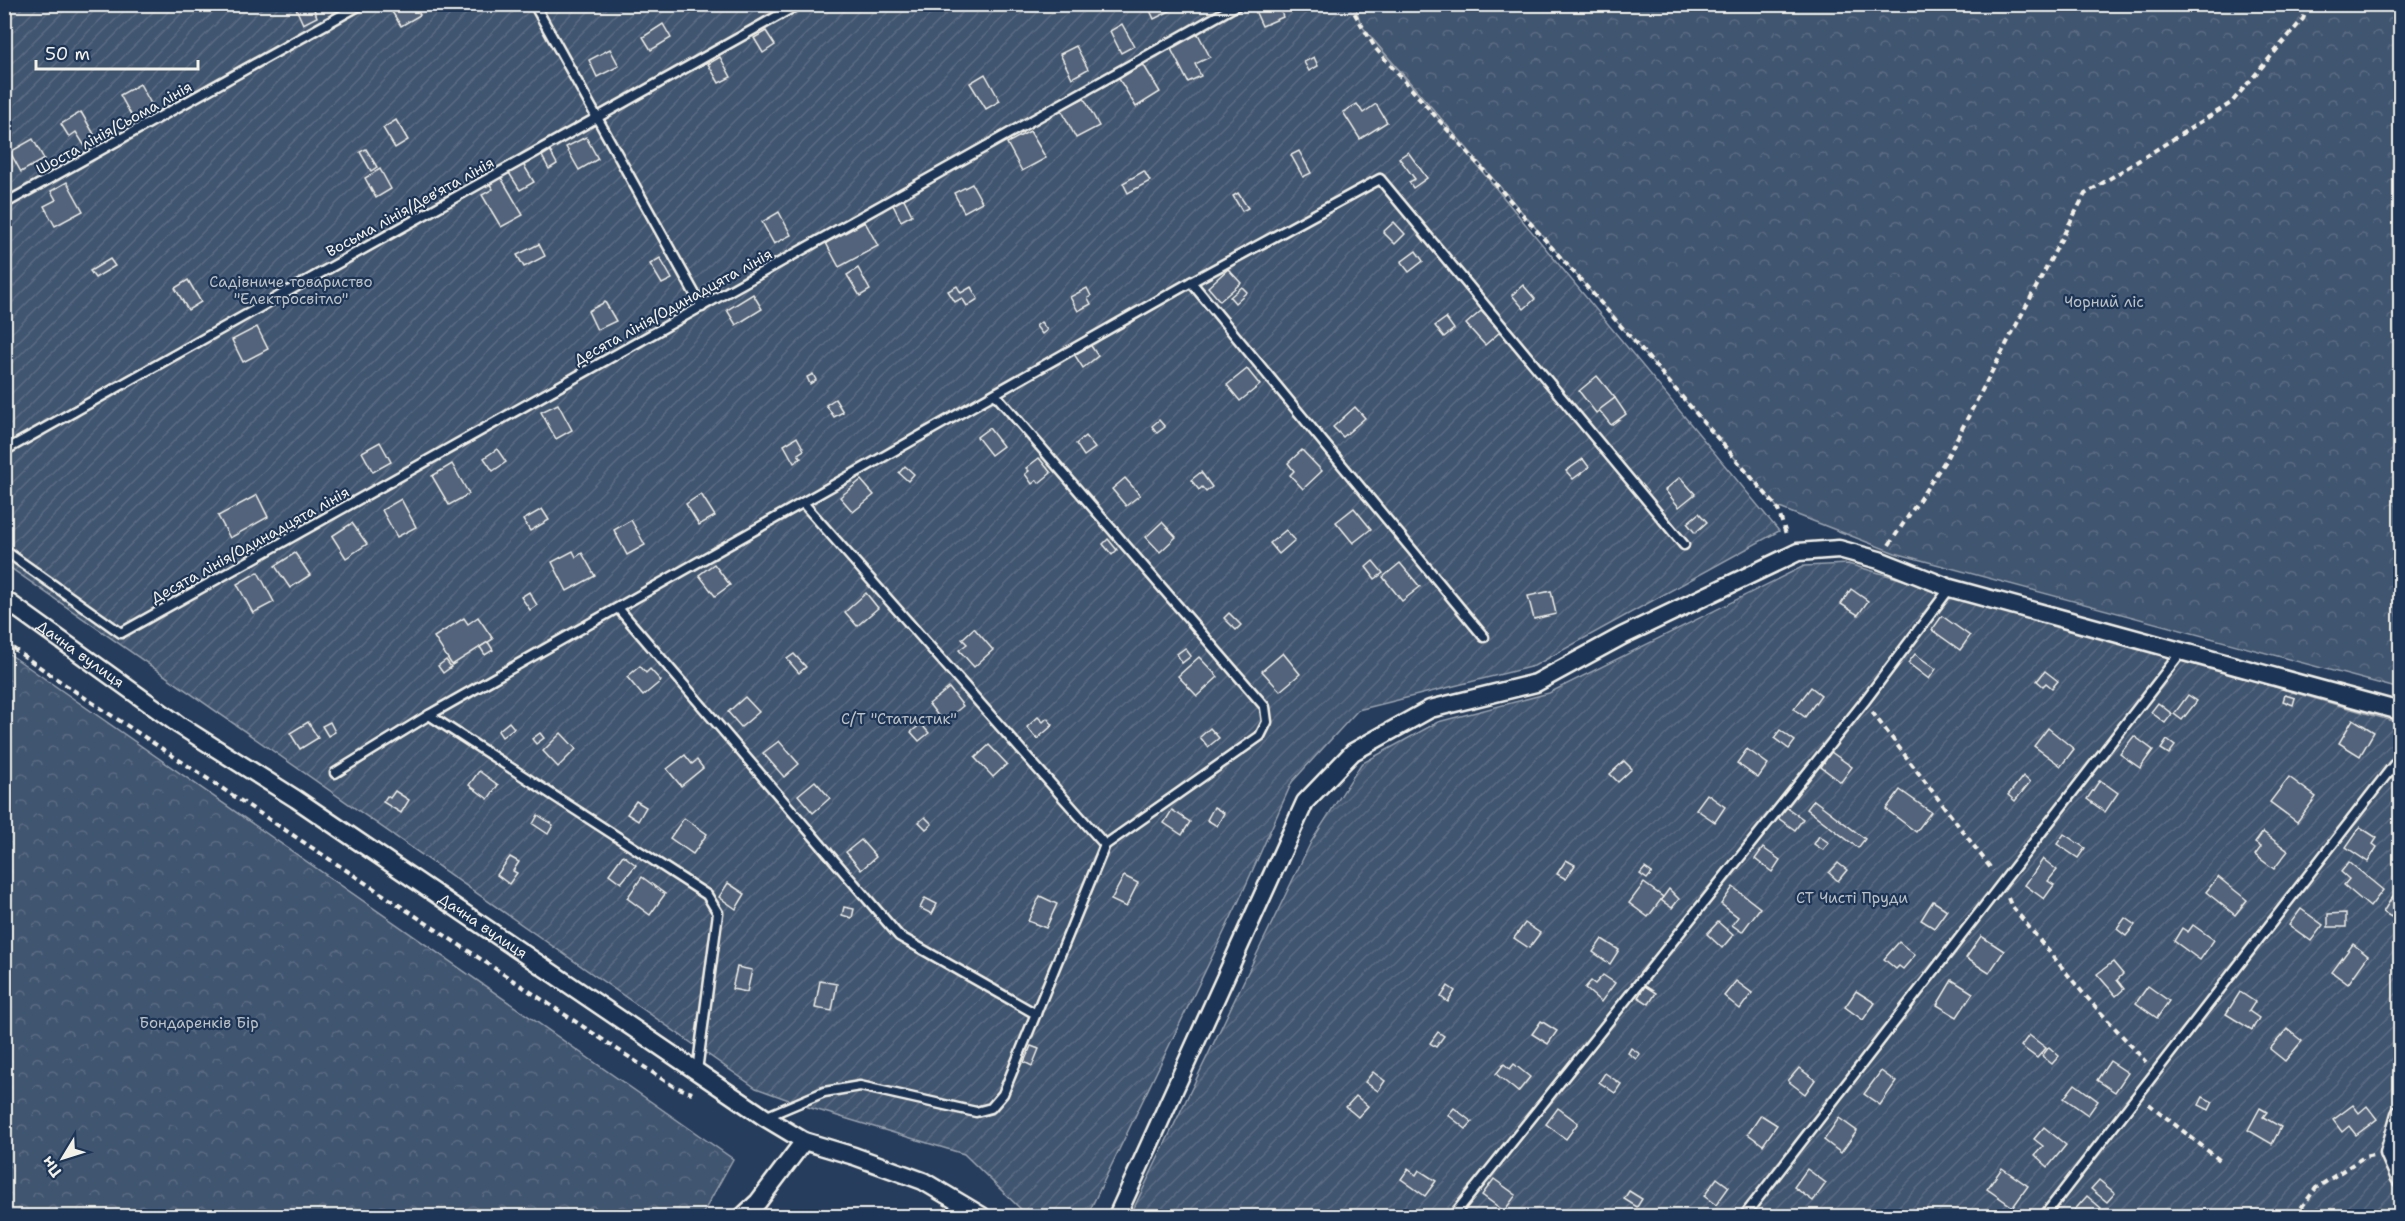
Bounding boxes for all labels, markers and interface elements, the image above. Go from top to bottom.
scale bar [36,33,198,71]
text: 50 m [45,42,90,66]
street label: Шоста лінія/Сьома лінія [32,77,196,179]
street label: Восьма лінія/Дев'ята лінія [322,152,498,262]
street label: Десята лінія/Одинадцята лінія [570,244,776,370]
park label: Садівниче товариство "Електросвітло" [209,272,373,309]
park label: Чорний ліс [2064,292,2144,312]
street label: Десята лінія/Одинадцята лінія [147,482,353,608]
street label: Дачна вулиця [32,616,128,692]
park label: С/Т "Статистик" [841,709,957,729]
park label: СТ Чисті Пруди [1796,888,1908,908]
street label: Дачна вулиця [434,889,531,963]
park label: Бондаренків Бір [139,1013,259,1033]
north arrow [33,1128,93,1188]
text: Пн [37,1152,66,1182]

